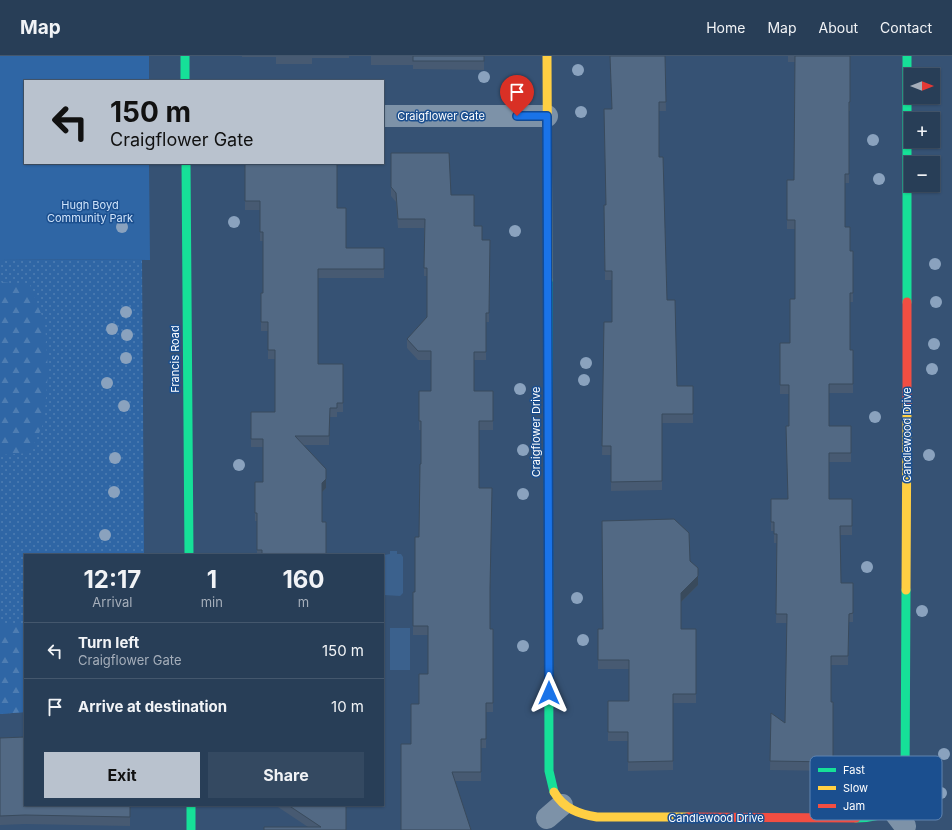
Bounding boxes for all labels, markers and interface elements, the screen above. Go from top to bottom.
text: Map [20,16,61,39]
text: Home [706,19,745,36]
text: Map [767,19,797,36]
text: About [819,19,858,36]
text: Contact [880,19,932,36]
north arrow [904,68,940,104]
map controls [904,68,940,192]
pin [500,75,534,116]
icon: arrive [506,81,528,103]
text: 150 m [110,95,191,129]
icon: left [44,96,96,148]
street label: Craigflower Gate [397,109,485,123]
button: + [904,112,940,148]
text: Craigflower Gate [110,129,253,150]
button: − [904,156,940,192]
park label: Hugh Boyd Community Park [47,198,133,225]
street label: Francis Road [168,325,182,393]
street label: Craigflower Drive [529,387,543,477]
street label: Candlewood Drive [900,387,914,483]
text: 12:17 [83,565,141,594]
text: 1 [207,565,217,594]
text: 160 [282,565,325,594]
text: Arrival [92,594,132,610]
text: min [201,594,223,610]
text: m [298,594,309,610]
text: Turn left [78,633,139,652]
icon: left [44,640,66,662]
text: 150 m [322,641,364,660]
text: Craigflower Gate [78,652,182,668]
position arrow [528,672,570,714]
icon: arrive [44,696,66,718]
text: Arrive at destination [78,697,227,716]
text: 10 m [331,697,364,716]
button: Exit [44,752,200,798]
button: Share [208,752,364,798]
legend [810,756,942,820]
text: Fast [843,763,865,777]
text: Slow [843,781,868,795]
text: Jam [843,799,865,813]
street label: Candlewood Drive [668,811,764,825]

